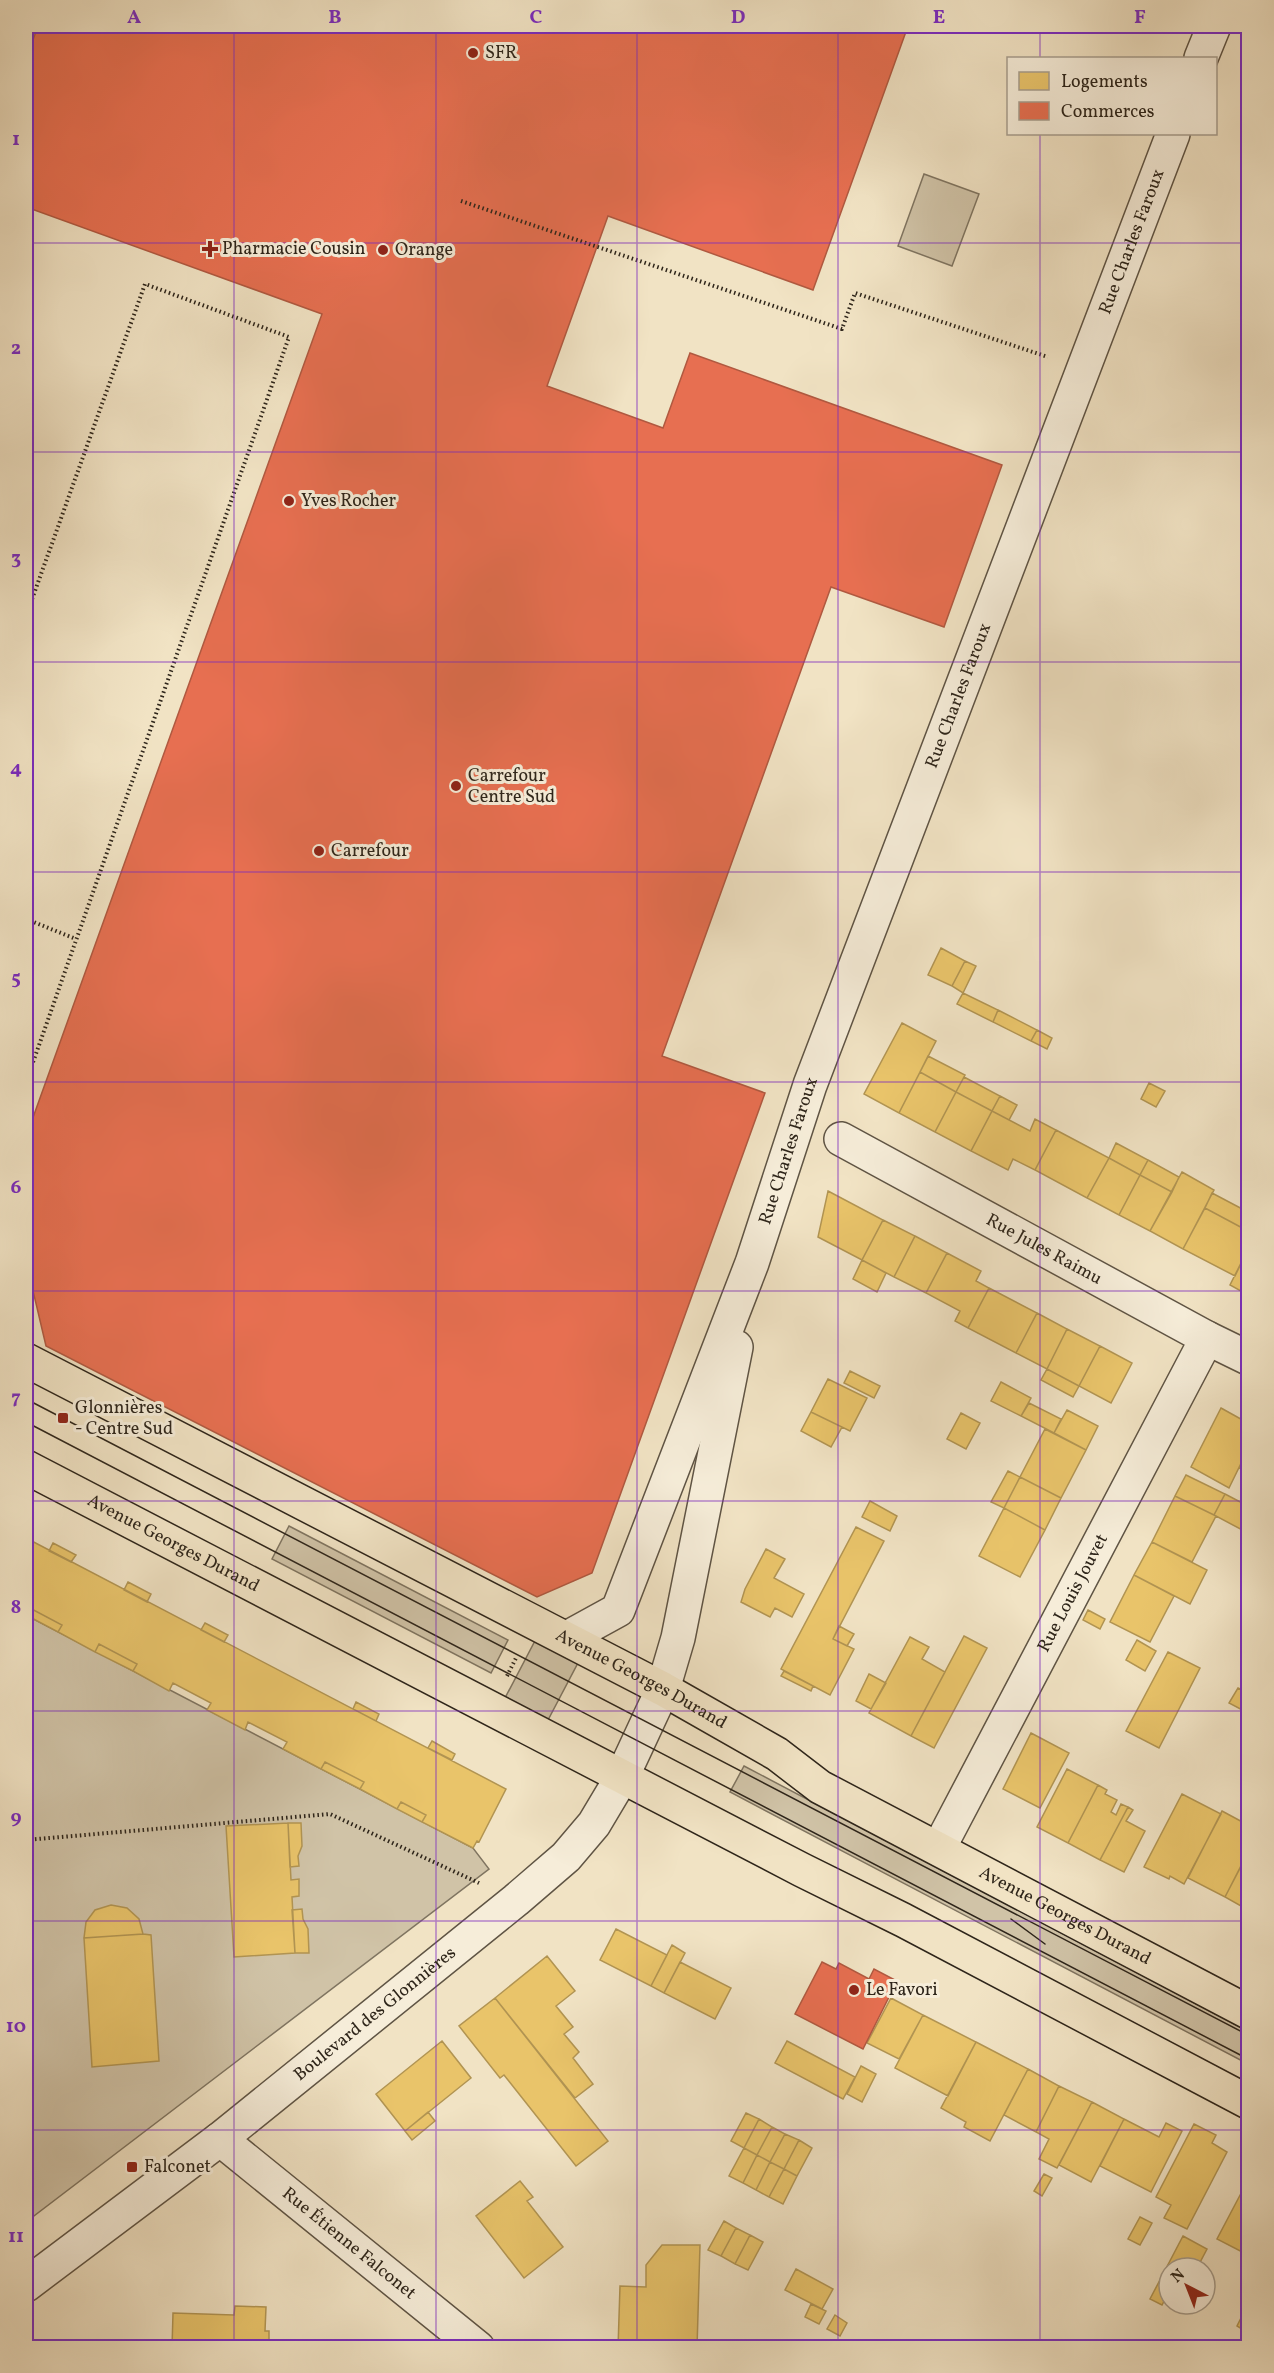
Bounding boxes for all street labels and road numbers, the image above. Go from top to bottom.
street label: Rue Charles Faroux [1093,165,1171,318]
street label: Rue Charles Faroux [919,619,998,772]
street label: Rue Charles Faroux [753,1074,824,1228]
street label: Rue Jules Raimu [981,1208,1106,1291]
street label: Avenue Georges Durand [83,1488,264,1599]
street label: Rue Louis Jouvet [1032,1529,1114,1657]
street label: Avenue Georges Durand [551,1623,731,1735]
street label: Avenue Georges Durand [974,1860,1155,1971]
street label: Boulevard des Glonnières [289,1941,461,2087]
street label: Rue Étienne Falconet [277,2181,421,2306]

